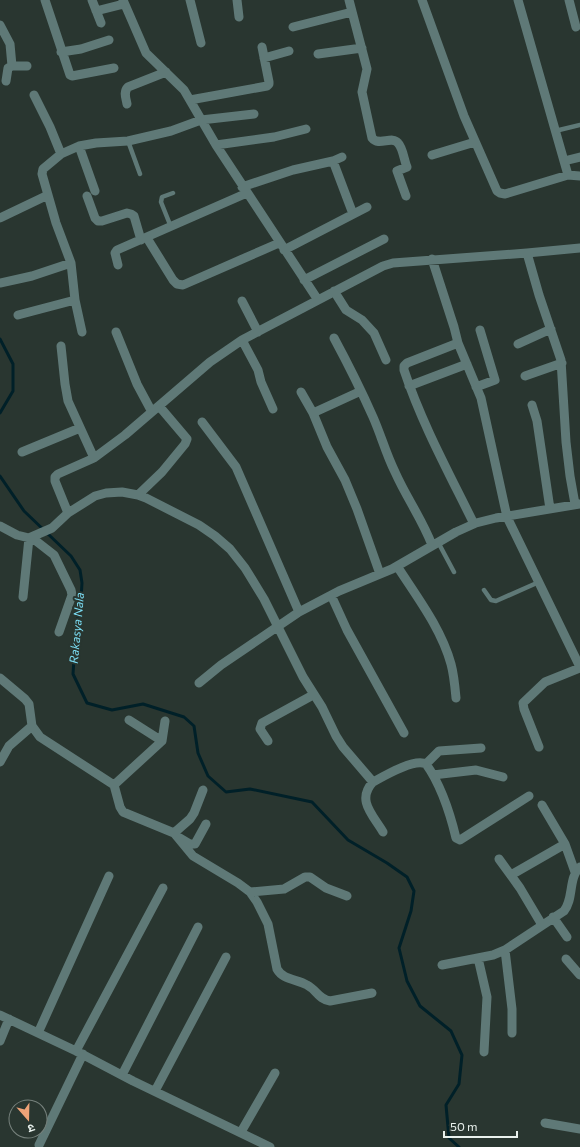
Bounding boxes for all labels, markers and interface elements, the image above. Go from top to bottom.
water label: Rakasya Nala [66,592,86,664]
north arrow [8,1099,48,1139]
scale bar [444,1113,517,1139]
text: 50 m [450,1119,478,1133]
text: उ [26,1122,37,1136]

